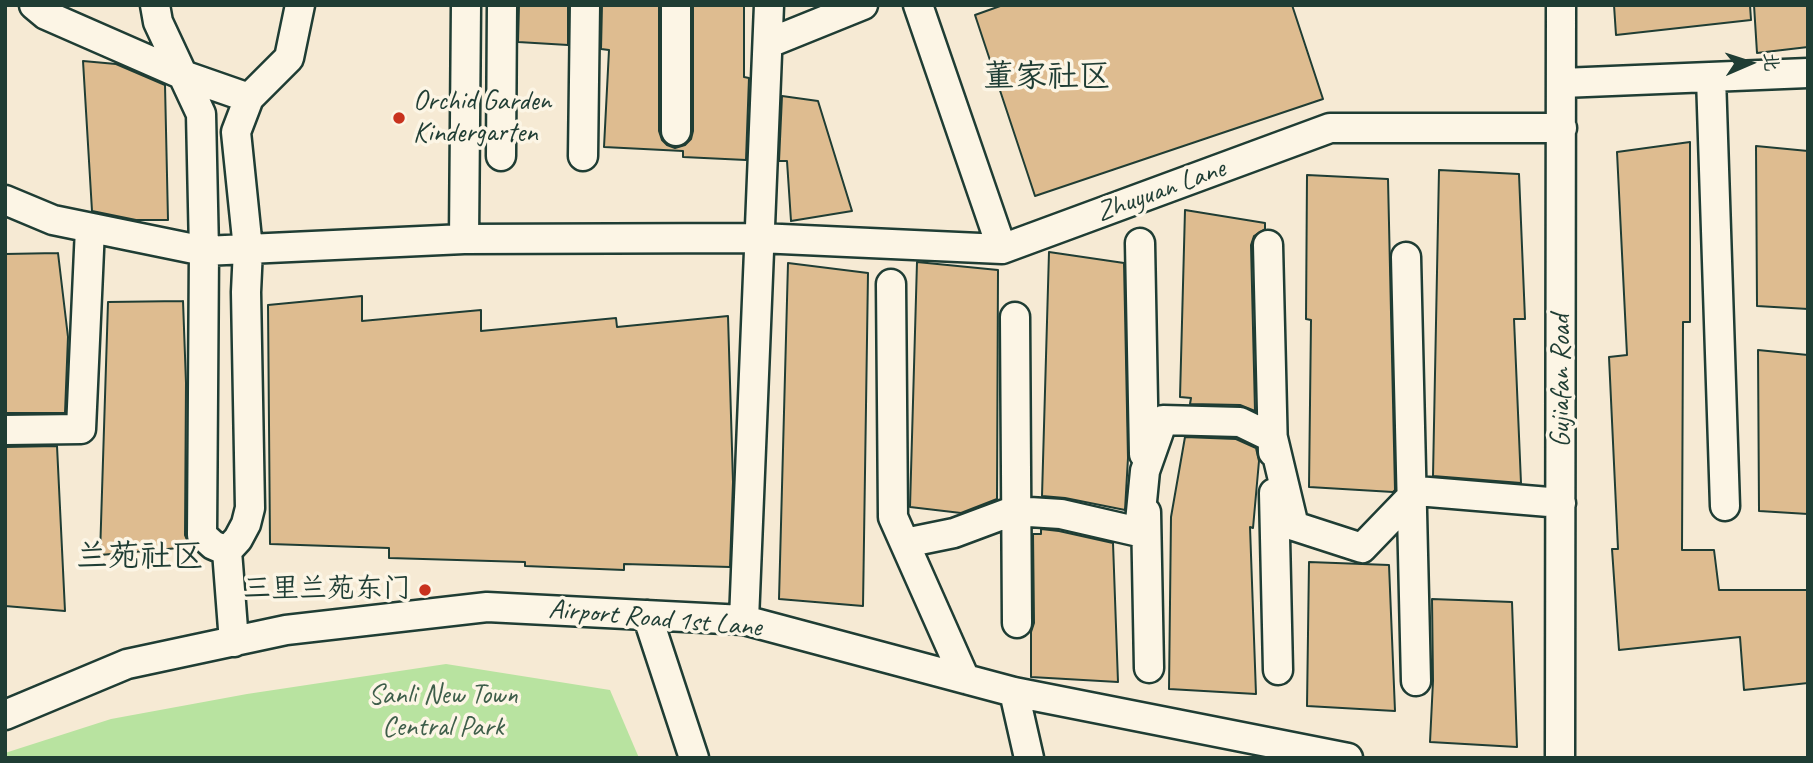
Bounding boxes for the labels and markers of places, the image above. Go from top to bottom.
place label: Orchid Garden Kindergarten [413,85,551,151]
marker: Orchid Garden Kindergarten [391,110,407,126]
place label: 三里兰苑东门 [243,573,411,607]
marker: 三里兰苑东门 [417,582,433,598]

